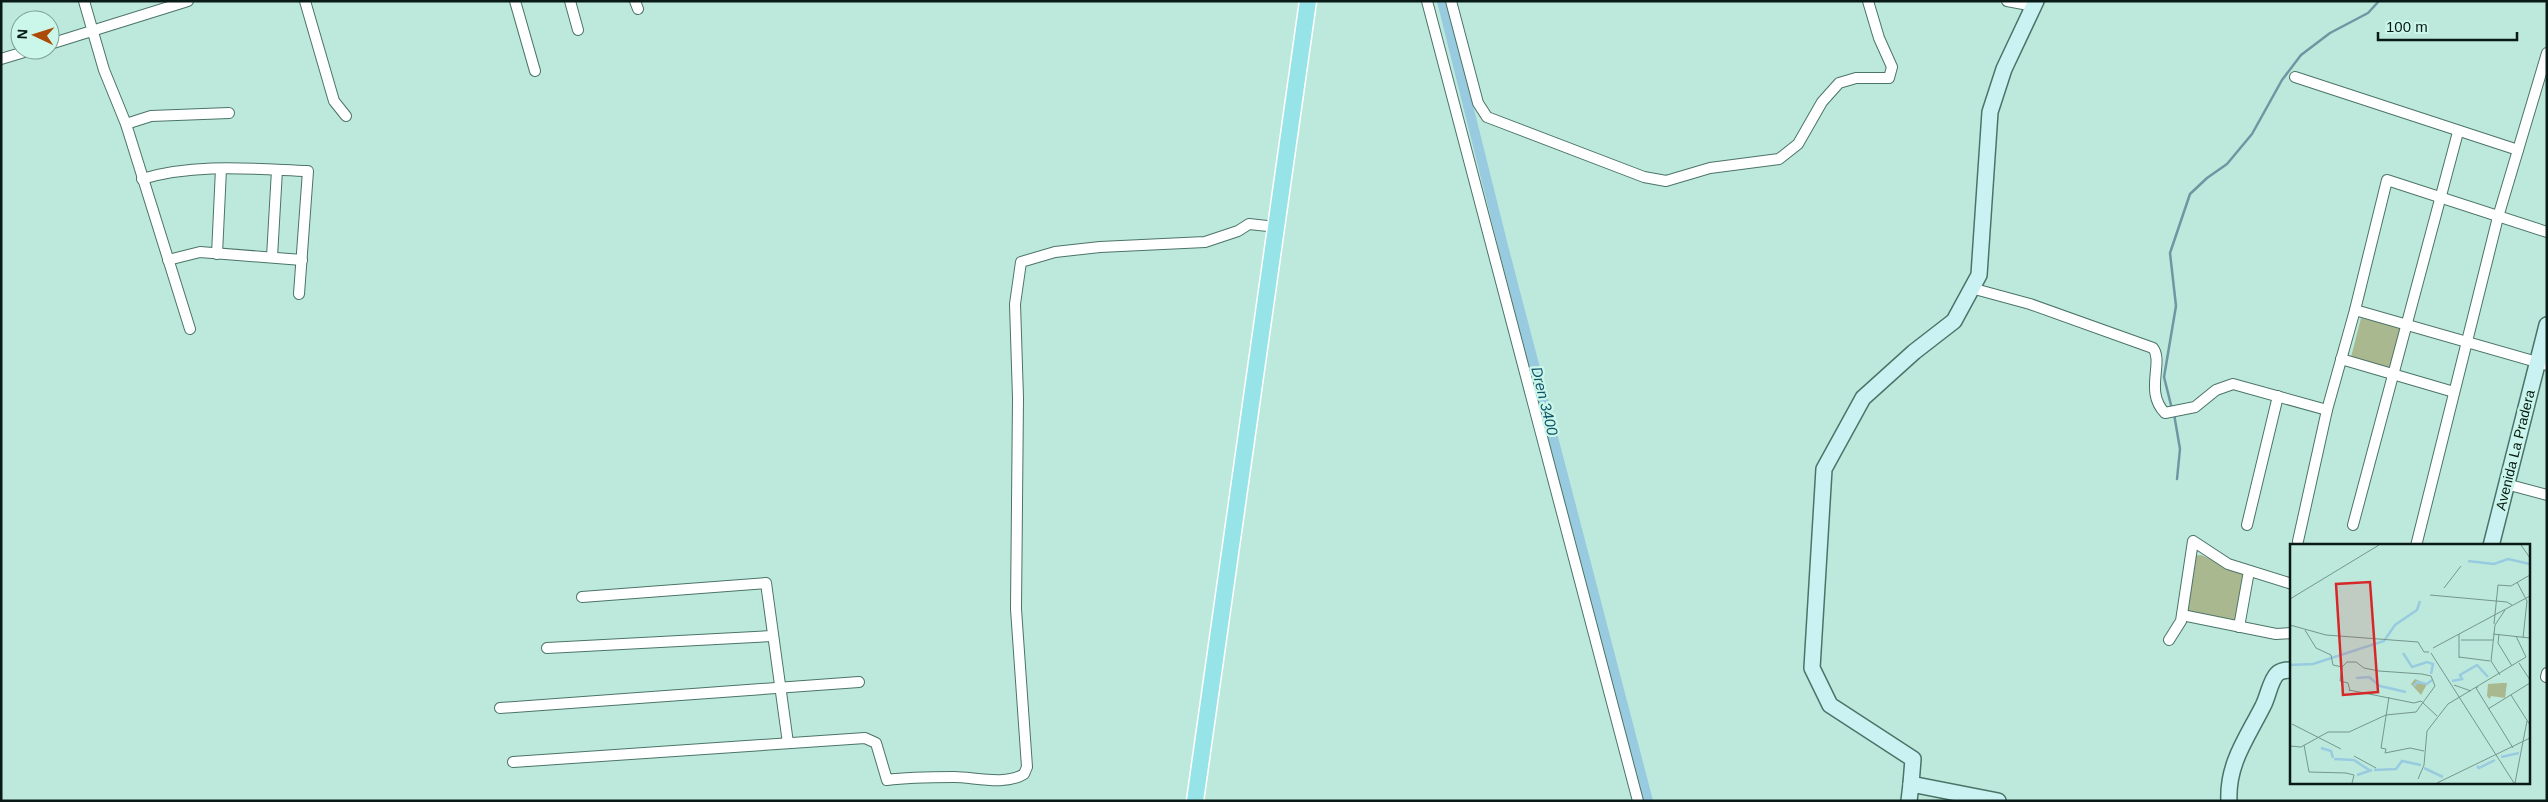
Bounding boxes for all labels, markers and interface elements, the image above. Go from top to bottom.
north arrow [10,10,60,60]
scale bar [2378,10,2517,42]
text: 100 m [2386,18,2428,35]
text: N [14,28,30,40]
water label: Dren 3400 [1528,365,1562,438]
street label: Avenida La Pradera [2492,388,2538,512]
inset map [2290,544,2530,784]

